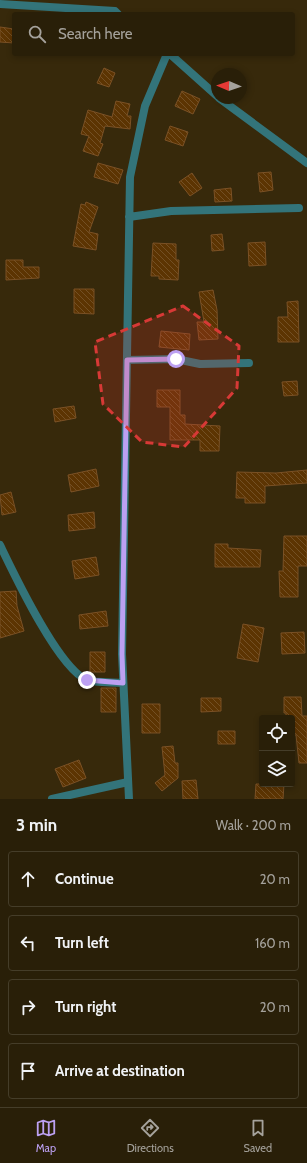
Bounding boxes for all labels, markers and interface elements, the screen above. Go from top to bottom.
search box [12,12,295,56]
icon: search [26,23,48,45]
text: Search here [58,25,133,43]
north arrow [211,68,247,104]
route start [167,350,185,368]
route end [78,671,96,689]
map controls [259,715,295,787]
button: locate [259,715,295,751]
button: layers [259,751,295,787]
text: 3 min [16,815,57,835]
text: Walk · 200 m [216,817,291,833]
icon: ahead [17,868,39,890]
text: Continue [55,870,114,888]
text: 20 m [260,871,290,887]
icon: left [17,932,39,954]
text: Turn left [55,934,109,952]
text: 160 m [255,935,290,951]
icon: right [17,996,39,1018]
text: Turn right [55,998,116,1016]
text: 20 m [260,999,290,1015]
icon: arrive [17,1060,39,1082]
text: Arrive at destination [55,1062,185,1080]
tab: Map [35,1117,57,1155]
tab: Directions [127,1117,174,1155]
tab: Saved [244,1117,272,1155]

